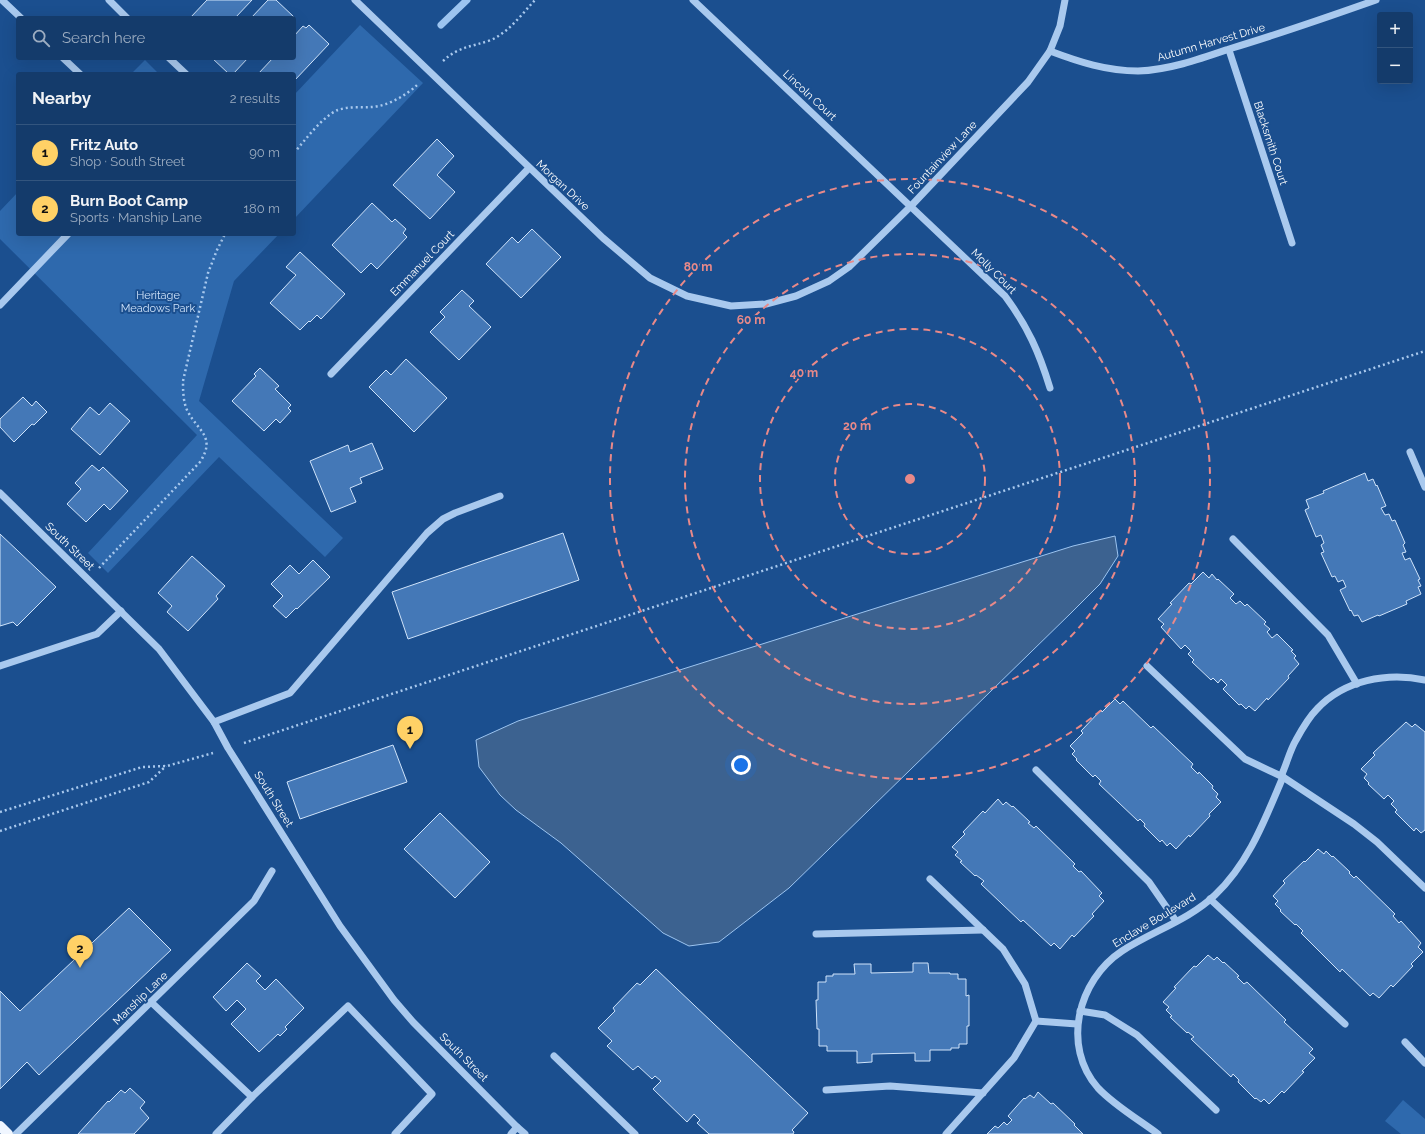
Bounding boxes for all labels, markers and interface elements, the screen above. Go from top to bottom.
map controls [1377,12,1413,84]
button: + [1377,12,1413,48]
search box [16,16,296,60]
street label: Autumn Harvest Drive [1156,21,1267,64]
icon: search [30,27,52,49]
text: Search here [62,29,145,47]
button: − [1377,48,1413,84]
street label: Lincoln Court [780,67,839,124]
text: Nearby [32,88,91,108]
text: 2 results [230,91,280,106]
street label: Blacksmith Court [1251,100,1290,187]
street label: Fountainview Lane [905,118,980,197]
text: Fritz Auto [70,136,138,154]
text: 1 [42,145,48,160]
text: 90 m [249,145,280,160]
text: Shop · South Street [70,154,185,169]
street label: Morgan Drive [533,157,592,214]
text: Burn Boot Camp [70,192,188,210]
text: 2 [41,201,49,216]
text: 180 m [244,201,280,216]
text: Sports · Manship Lane [70,210,202,225]
street label: Emmanuel Court [388,228,457,299]
street label: Molly Court [968,246,1019,297]
text: 80 m [684,260,712,274]
park label: Heritage Meadows Park [121,289,195,315]
text: 60 m [737,313,765,327]
text: 40 m [790,366,818,380]
text: 20 m [843,419,871,433]
centre of rings [903,472,917,486]
street label: South Street [42,520,97,573]
pin: 1 [397,716,423,749]
your location [731,755,751,775]
street label: South Street [251,769,296,830]
street label: Enclave Boulevard [1110,890,1198,950]
pin: 2 [67,935,93,968]
street label: Manship Lane [110,969,171,1028]
street label: South Street [437,1030,491,1085]

